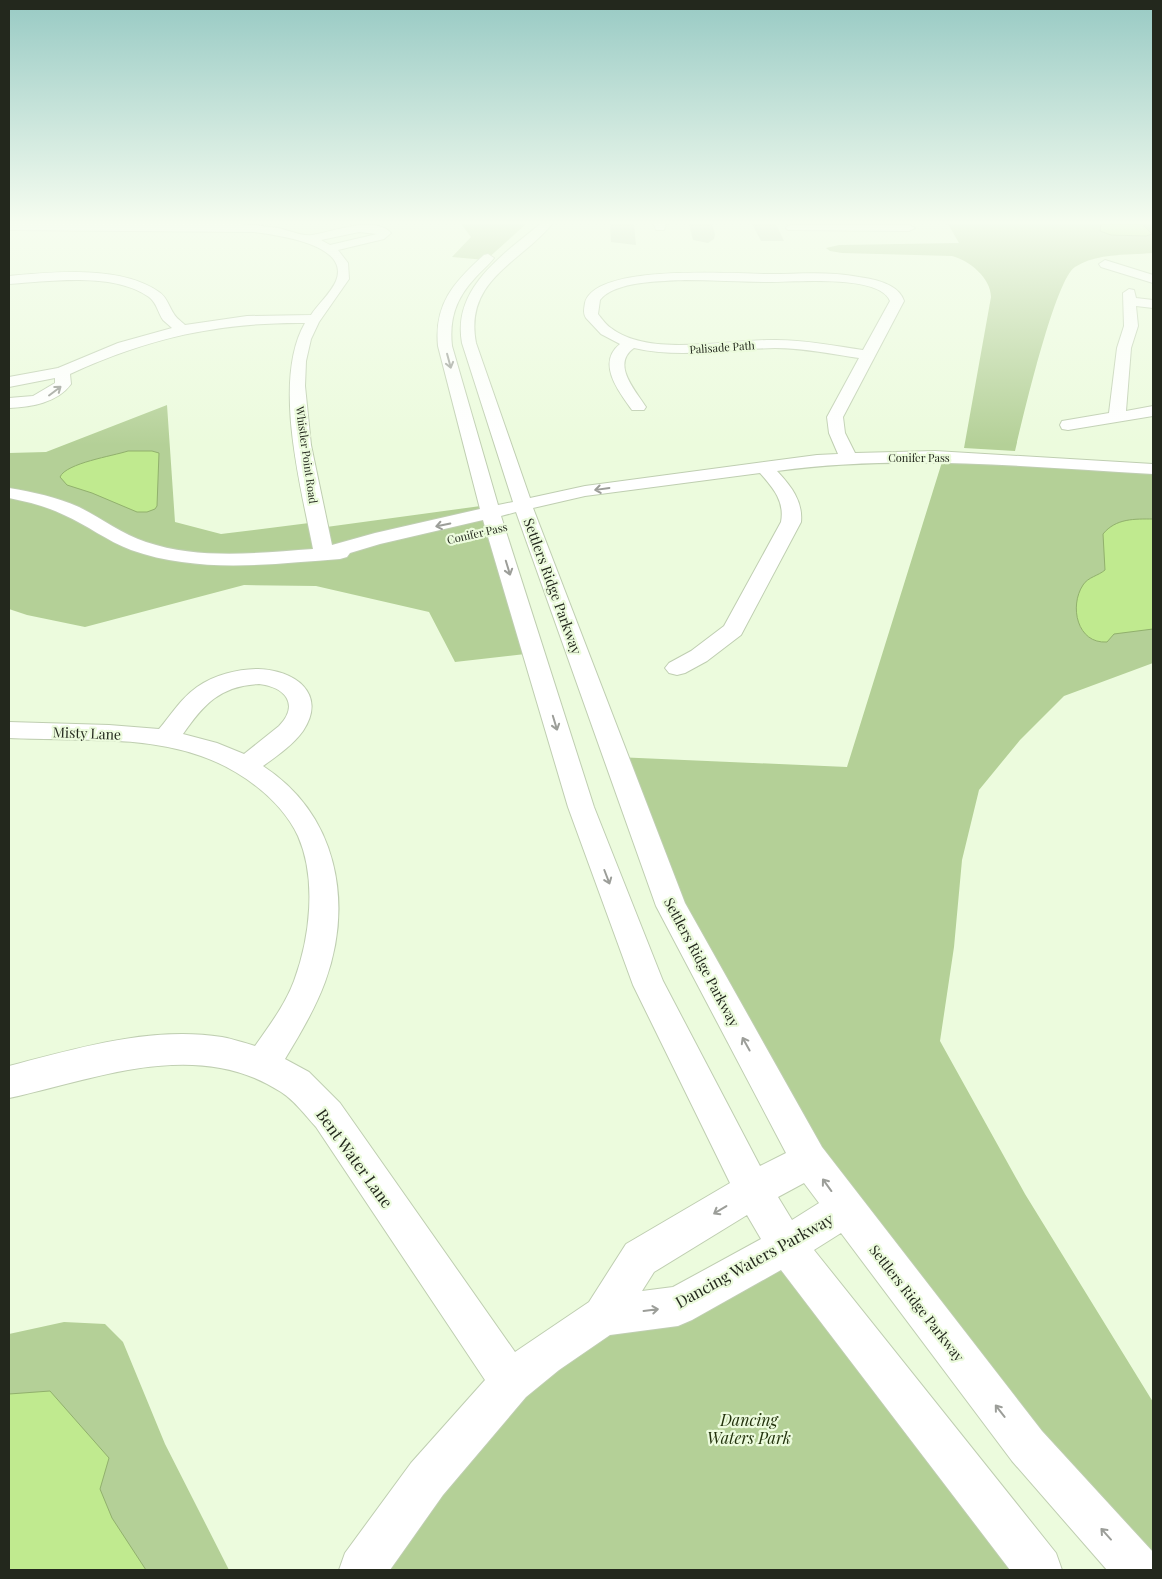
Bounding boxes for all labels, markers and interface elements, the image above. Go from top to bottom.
street label: Palisade Path [689,337,756,357]
one-way arrow [444,353,454,369]
one-way arrow [48,386,62,396]
street label: Whistler Point Road [293,404,321,505]
street label: Conifer Pass [888,450,950,465]
one-way arrow [594,484,610,494]
street label: Settlers Ridge Parkway [520,515,586,657]
street label: Conifer Pass [445,519,509,547]
one-way arrow [436,520,452,530]
one-way arrow [503,560,513,576]
one-way arrow [551,715,561,731]
street label: Misty Lane [53,722,121,744]
one-way arrow [603,869,613,884]
street label: Settlers Ridge Parkway [660,894,744,1030]
one-way arrow [740,1037,750,1052]
street label: Bent Water Lane [312,1104,398,1212]
one-way arrow [821,1178,832,1192]
one-way arrow [714,1205,728,1215]
street label: Dancing Waters Parkway [671,1208,837,1312]
street label: Settlers Ridge Parkway [865,1241,969,1365]
one-way arrow [643,1304,659,1314]
one-way arrow [994,1405,1005,1418]
park label: Dancing Waters Park [707,1409,791,1448]
one-way arrow [1100,1527,1111,1540]

